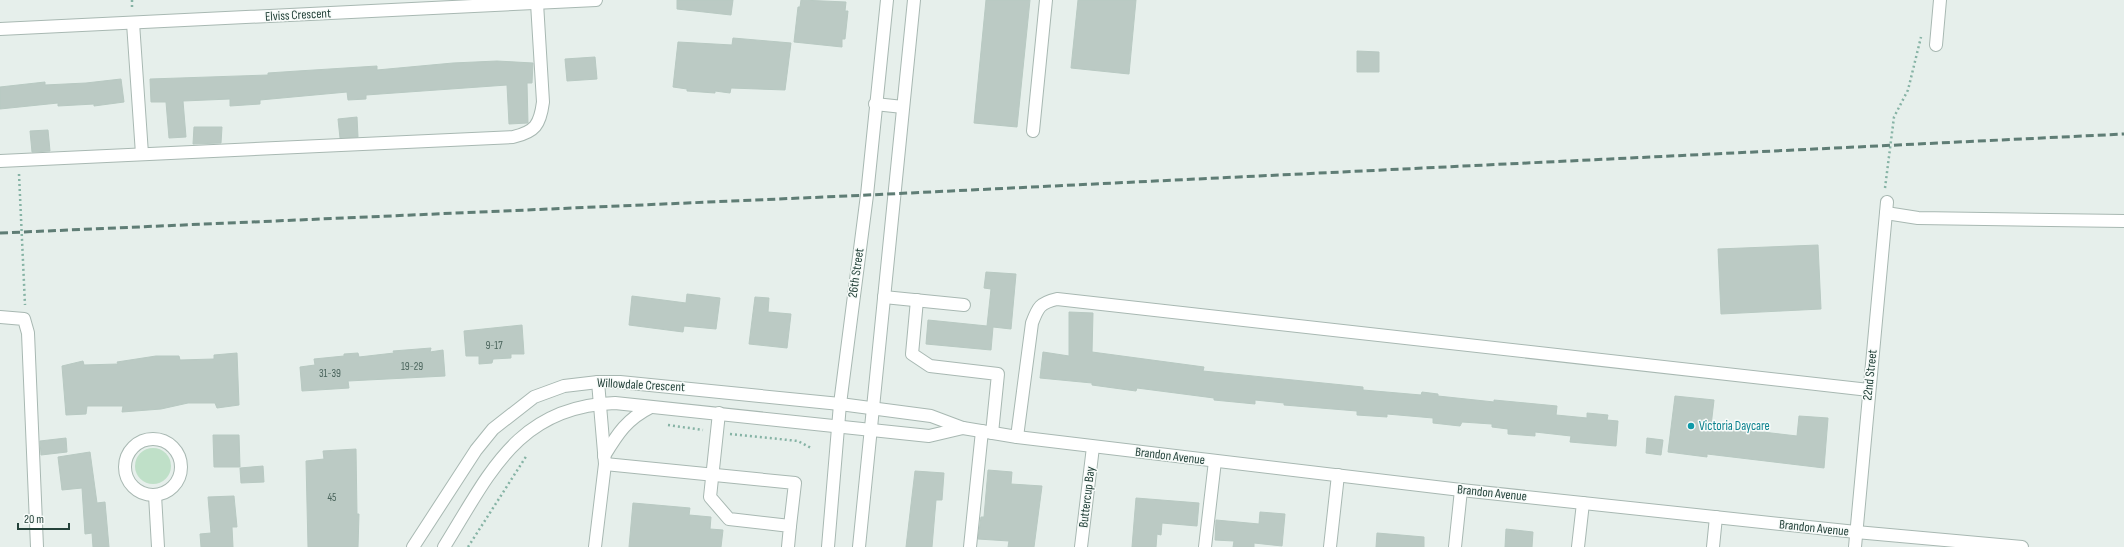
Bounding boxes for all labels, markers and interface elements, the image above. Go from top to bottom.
street label: Elviss Crescent [265,5,331,25]
street label: 26th Street [845,247,867,299]
house number: 9-17 [485,339,503,352]
street label: 22nd Street [1859,349,1881,401]
house number: 19-29 [401,360,423,373]
house number: 31-39 [319,367,341,380]
street label: Willowdale Crescent [597,375,685,395]
place label: Victoria Daycare [1699,418,1770,434]
marker: Victoria Daycare [1686,421,1696,431]
street label: Brandon Avenue [1134,444,1206,468]
street label: Buttercup Bay [1075,465,1099,529]
street label: Brandon Avenue [1456,481,1528,505]
house number: 45 [327,491,337,504]
scale bar [18,505,69,531]
text: 20 m [24,512,44,527]
street label: Brandon Avenue [1778,516,1850,540]

